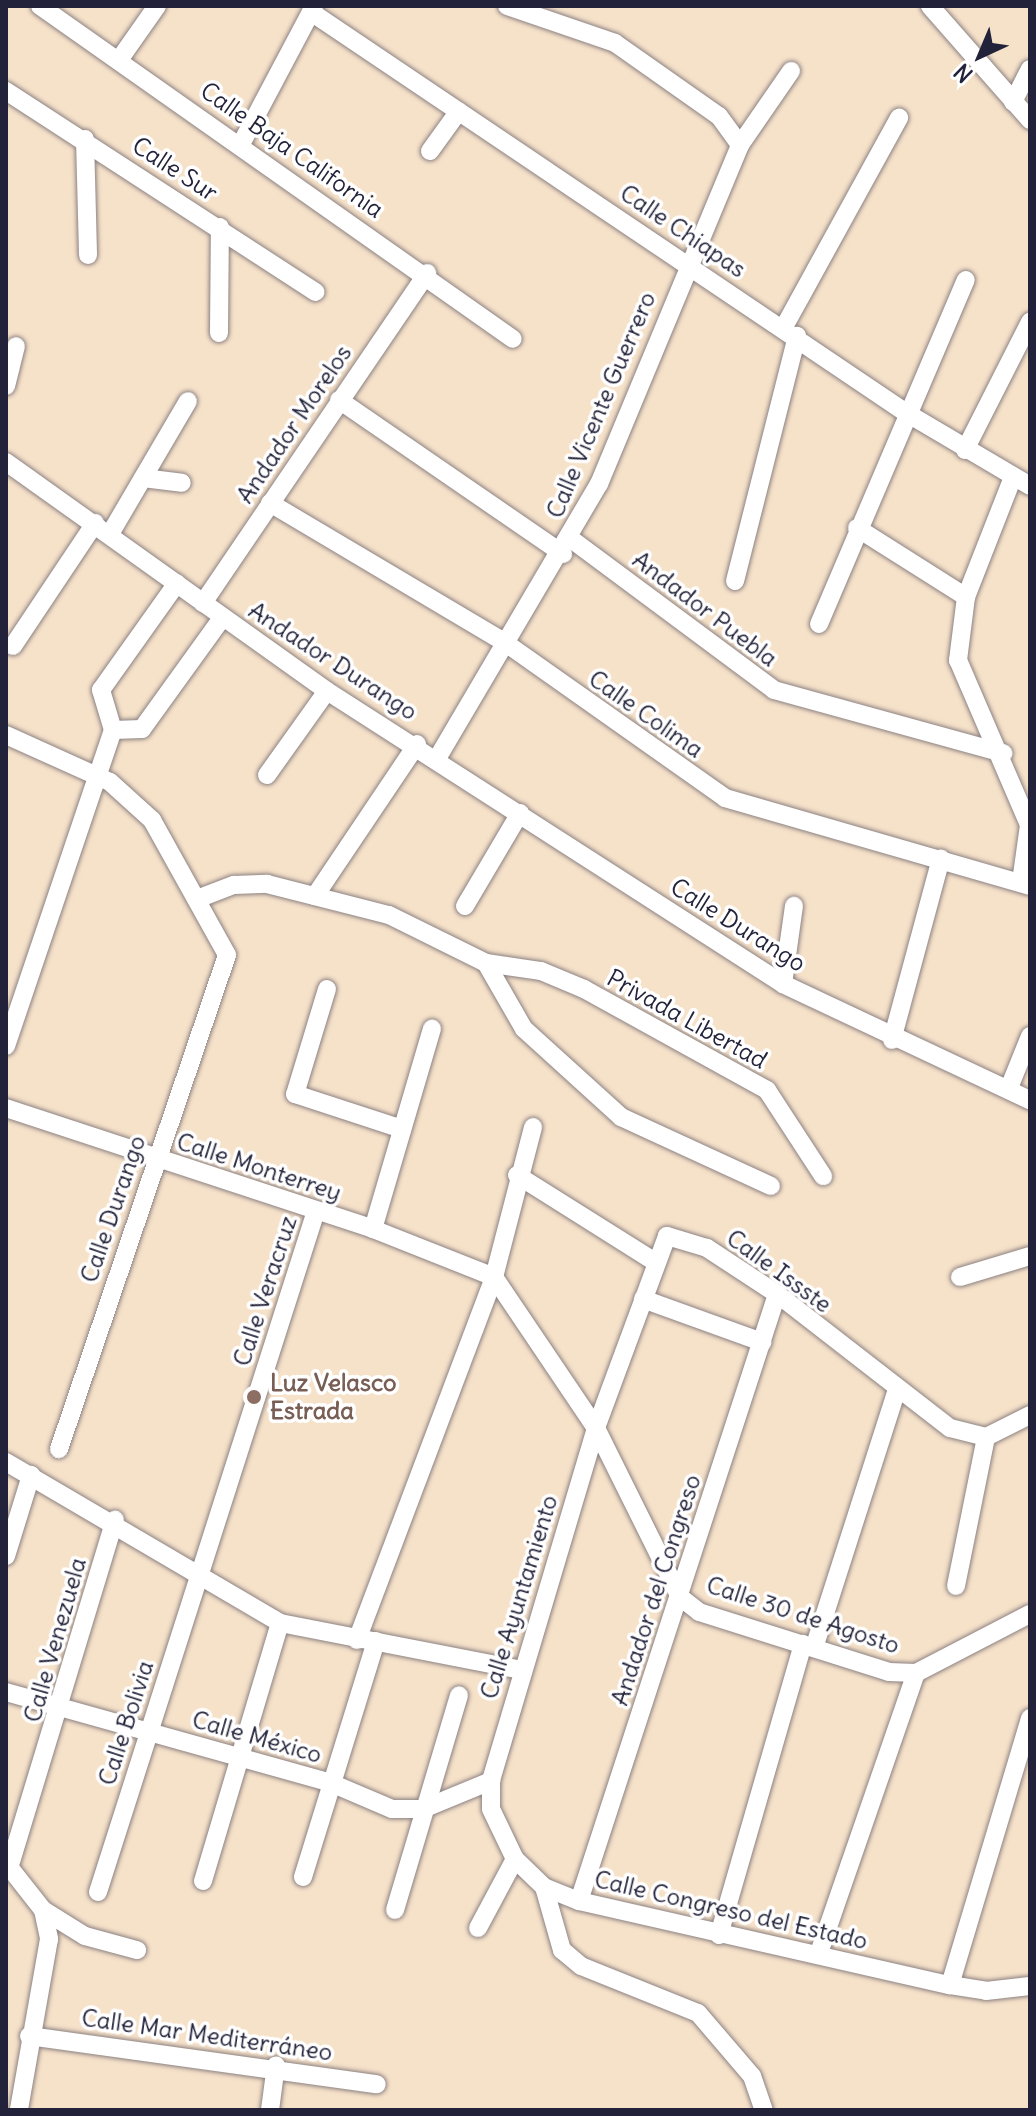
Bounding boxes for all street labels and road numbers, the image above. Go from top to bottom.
street label: Calle Baja California [195,76,389,224]
street label: Calle Sur [127,131,223,207]
street label: Calle Chiapas [615,178,751,284]
street label: Calle Vicente Guerrero [540,288,662,522]
street label: Andador Morelos [230,339,358,509]
street label: Andador Puebla [627,545,783,673]
street label: Andador Durango [243,596,423,726]
street label: Calle Colima [583,664,709,764]
street label: Calle Durango [665,872,811,978]
street label: Privada Libertad [602,963,772,1075]
street label: Calle Monterrey [173,1127,345,1207]
street label: Calle Durango [74,1132,152,1286]
street label: Calle Veracruz [227,1212,303,1370]
street label: Calle Issste [721,1223,837,1319]
street label: Andador del Congreso [605,1471,707,1709]
street label: Calle Ayuntamiento [474,1491,564,1703]
street label: Calle Venezuela [18,1554,92,1726]
street label: Calle 30 de Agosto [703,1570,903,1660]
street label: Calle Bolivia [92,1657,160,1789]
street label: Calle México [189,1705,325,1769]
street label: Calle Congreso del Estado [592,1865,870,1955]
street label: Calle Mar Mediterráneo [80,2003,334,2067]

